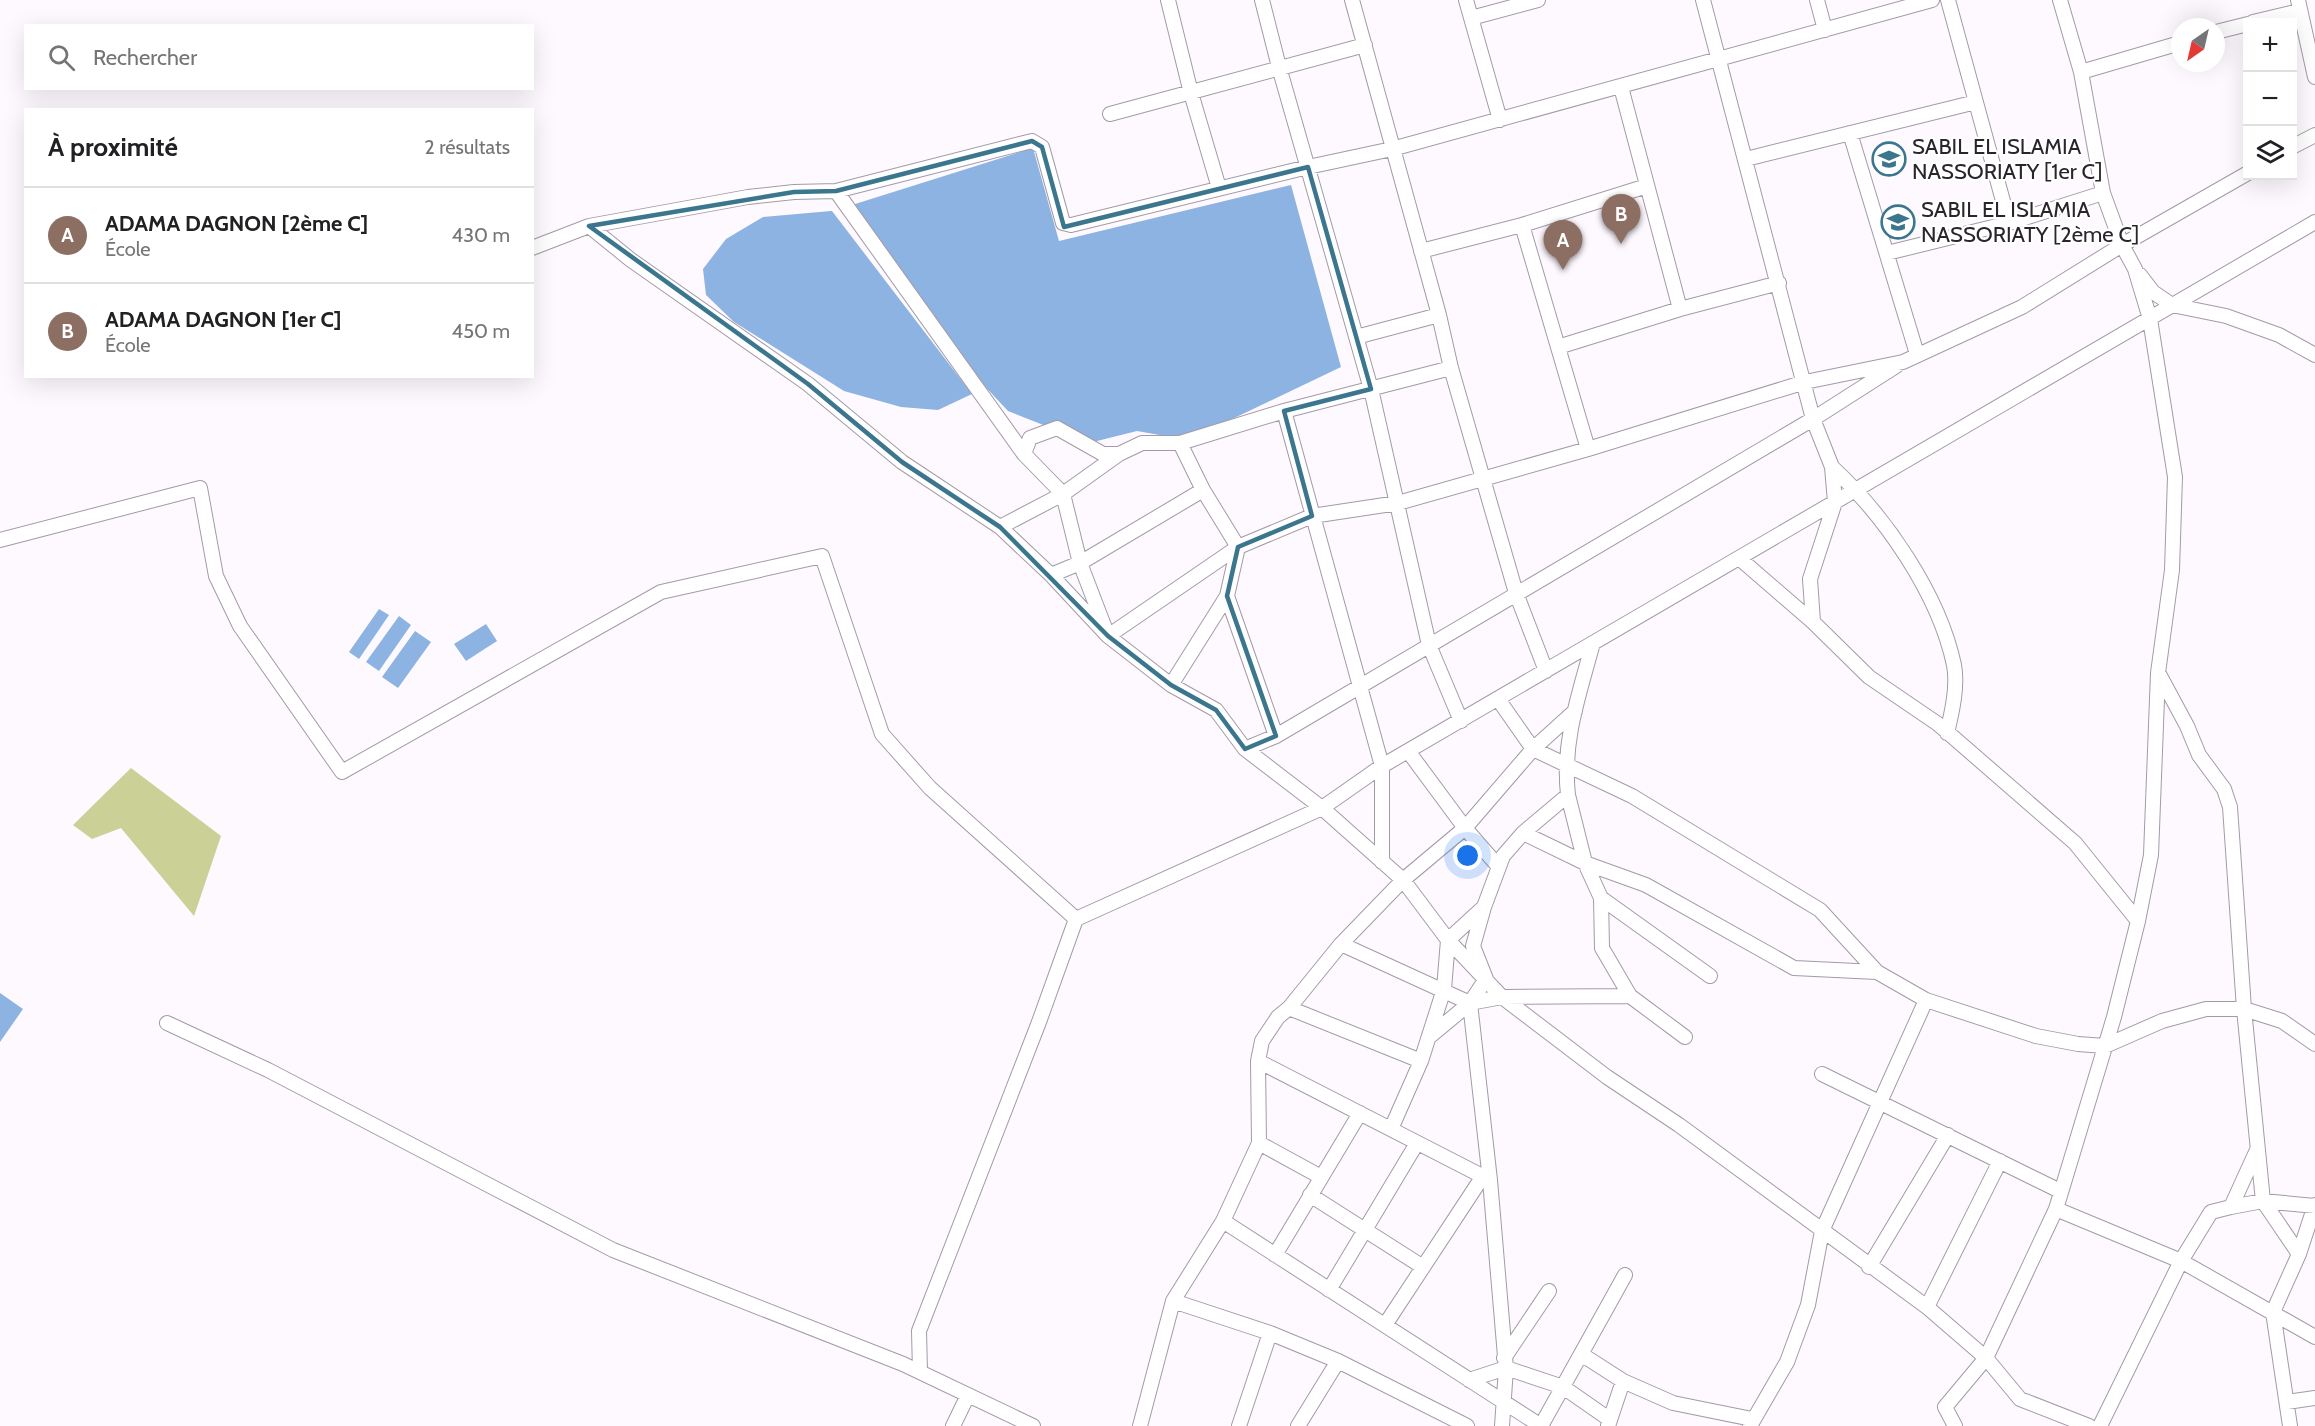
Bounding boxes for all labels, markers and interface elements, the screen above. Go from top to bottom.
north arrow [2171,18,2225,72]
map controls [2243,18,2297,180]
button: + [2243,18,2297,72]
search box [24,24,534,90]
icon: search [45,41,78,74]
text: Rechercher [93,44,197,71]
button: − [2243,72,2297,126]
button: layers [2243,126,2297,180]
text: À proximité [48,131,178,163]
place label: SABIL EL ISLAMIA NASSORIATY [1er C] [1912,133,2102,185]
text: 2 résultats [424,135,510,159]
school or university icon: SABIL EL ISLAMIA NASSORIATY [1er C] [1871,141,1907,177]
pin: B [1602,194,1640,244]
place label: SABIL EL ISLAMIA NASSORIATY [2ème C] [1921,196,2139,248]
school or university icon: SABIL EL ISLAMIA NASSORIATY [2ème C] [1880,204,1916,240]
text: ADAMA DAGNON [2ème C] [105,210,368,237]
pin: A [1544,220,1582,270]
text: A [61,223,74,247]
text: 430 m [452,223,510,247]
text: École [105,237,151,261]
text: ADAMA DAGNON [1er C] [105,306,341,333]
text: B [61,319,74,343]
text: 450 m [452,319,510,343]
text: École [105,333,151,357]
your location [1453,841,1482,870]

